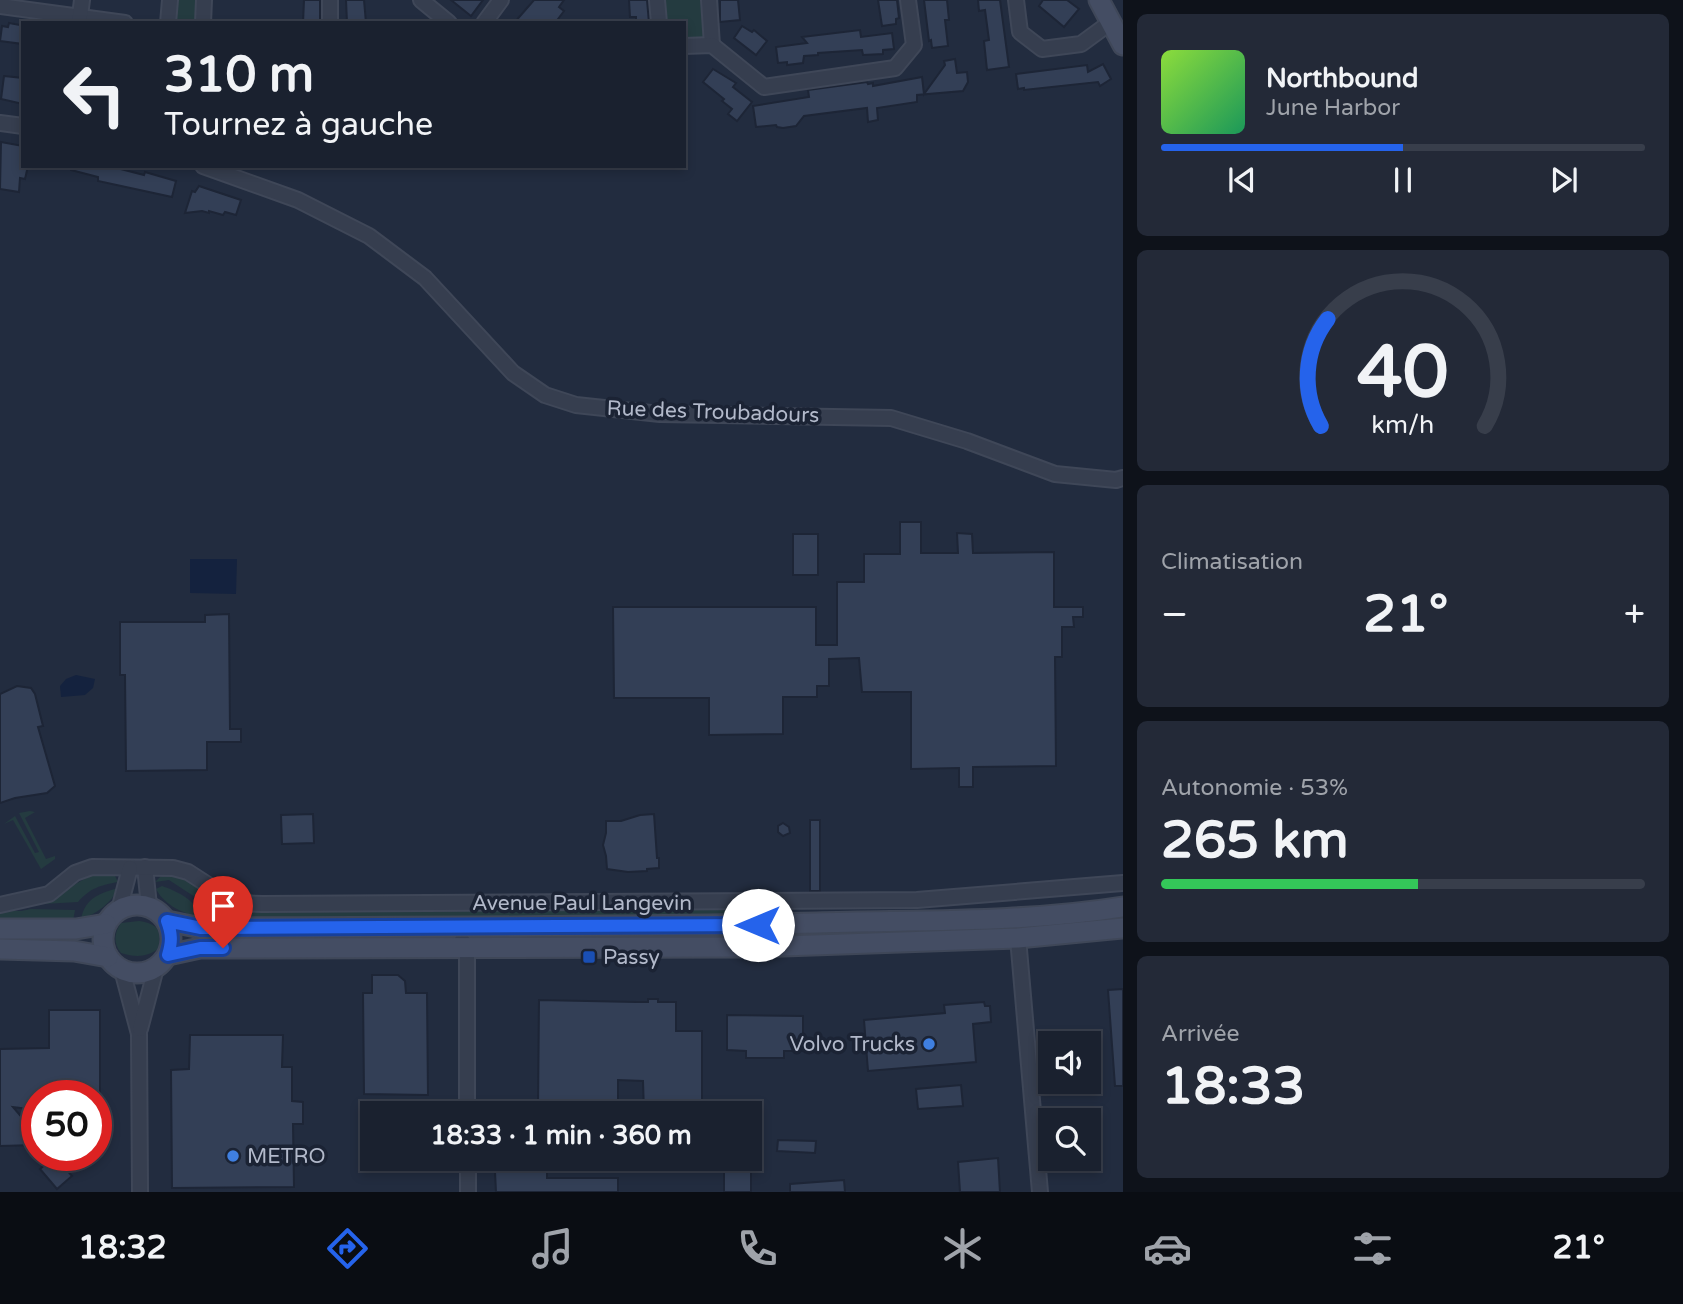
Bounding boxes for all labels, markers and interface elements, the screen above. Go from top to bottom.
text: 310 m [164,46,314,105]
icon: left [49,49,140,140]
text: Northbound [1266,63,1418,94]
text: June Harbor [1266,94,1400,122]
text: Tournez à gauche [164,106,433,144]
icon: previous [1223,161,1261,199]
icon: pause [1384,161,1422,199]
icon: next [1545,161,1583,199]
text: 40 [1357,330,1449,418]
street label: Rue des Troubadours [606,396,820,428]
text: km/h [1372,410,1434,440]
text: Climatisation [1161,548,1303,576]
text: 21° [1363,583,1448,646]
text: − [1161,592,1188,638]
text: + [1624,592,1645,638]
text: Autonomie · 53% [1161,774,1348,802]
text: 265 km [1161,809,1349,872]
pin [193,876,253,948]
icon: arrive [204,887,242,925]
position arrow [721,888,795,962]
street label: Avenue Paul Langevin [472,891,692,916]
place label: Passy [603,945,660,970]
marker: Passy [581,949,597,965]
text: Arrivée [1161,1020,1239,1048]
map controls [1038,1031,1101,1171]
button: sound [1038,1031,1101,1094]
place label: Volvo Trucks [789,1032,915,1057]
marker: Volvo Trucks [921,1036,937,1052]
text: 18:33 [1161,1055,1305,1118]
speed limit sign: 50 [21,1080,112,1171]
button: search [1038,1108,1101,1171]
text: 18:33 · 1 min · 360 m [430,1120,692,1151]
place label: METRO [247,1144,325,1169]
marker: METRO [225,1148,241,1164]
icon: directions [323,1224,372,1273]
icon: music [528,1224,577,1273]
icon: phone [733,1224,782,1273]
icon: climate [938,1224,987,1273]
icon: car [1143,1224,1192,1273]
icon: filters [1348,1224,1397,1273]
text: 18:32 [78,1229,167,1267]
text: 21° [1553,1229,1605,1267]

